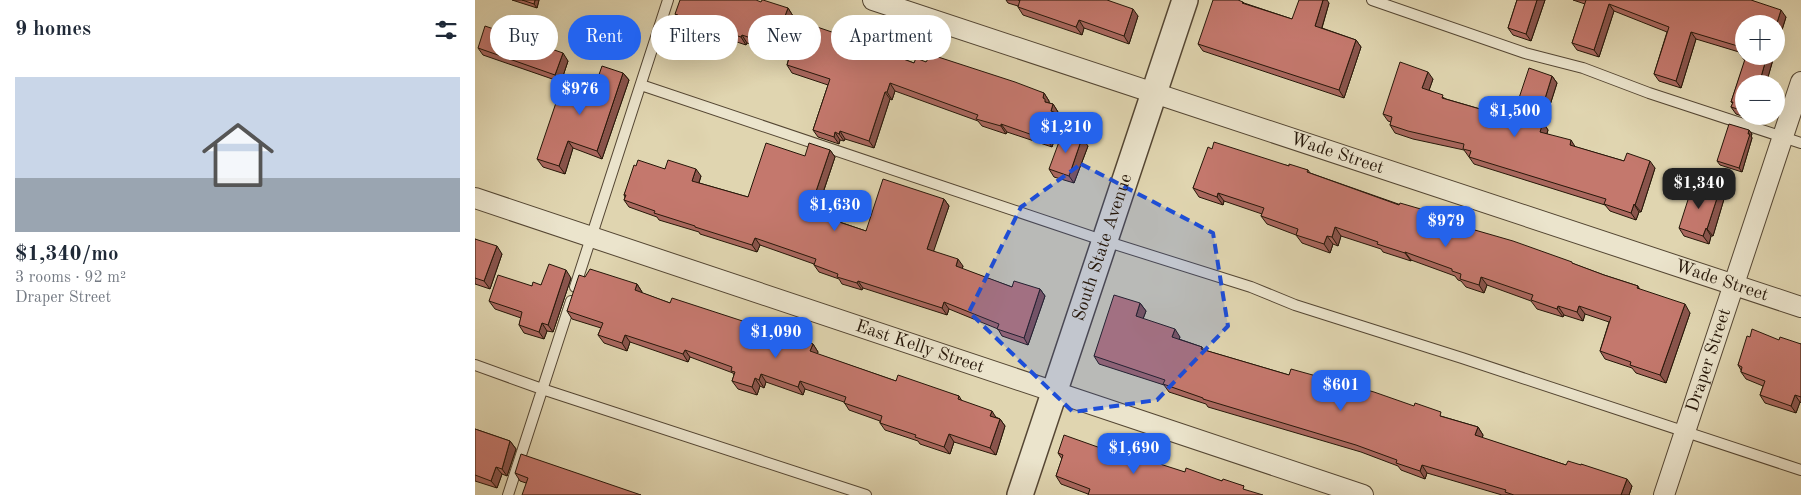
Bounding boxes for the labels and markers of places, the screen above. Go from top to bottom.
pin: $976 [550,74,610,116]
pin: $1,500 [1474,96,1556,138]
pin: $1,210 [1025,112,1107,154]
pin: $1,340 [1658,168,1740,210]
pin: $1,630 [794,190,876,232]
pin: $979 [1416,206,1476,248]
pin: $1,090 [735,316,817,359]
pin: $601 [1311,370,1371,412]
pin: $1,690 [1093,432,1175,475]

